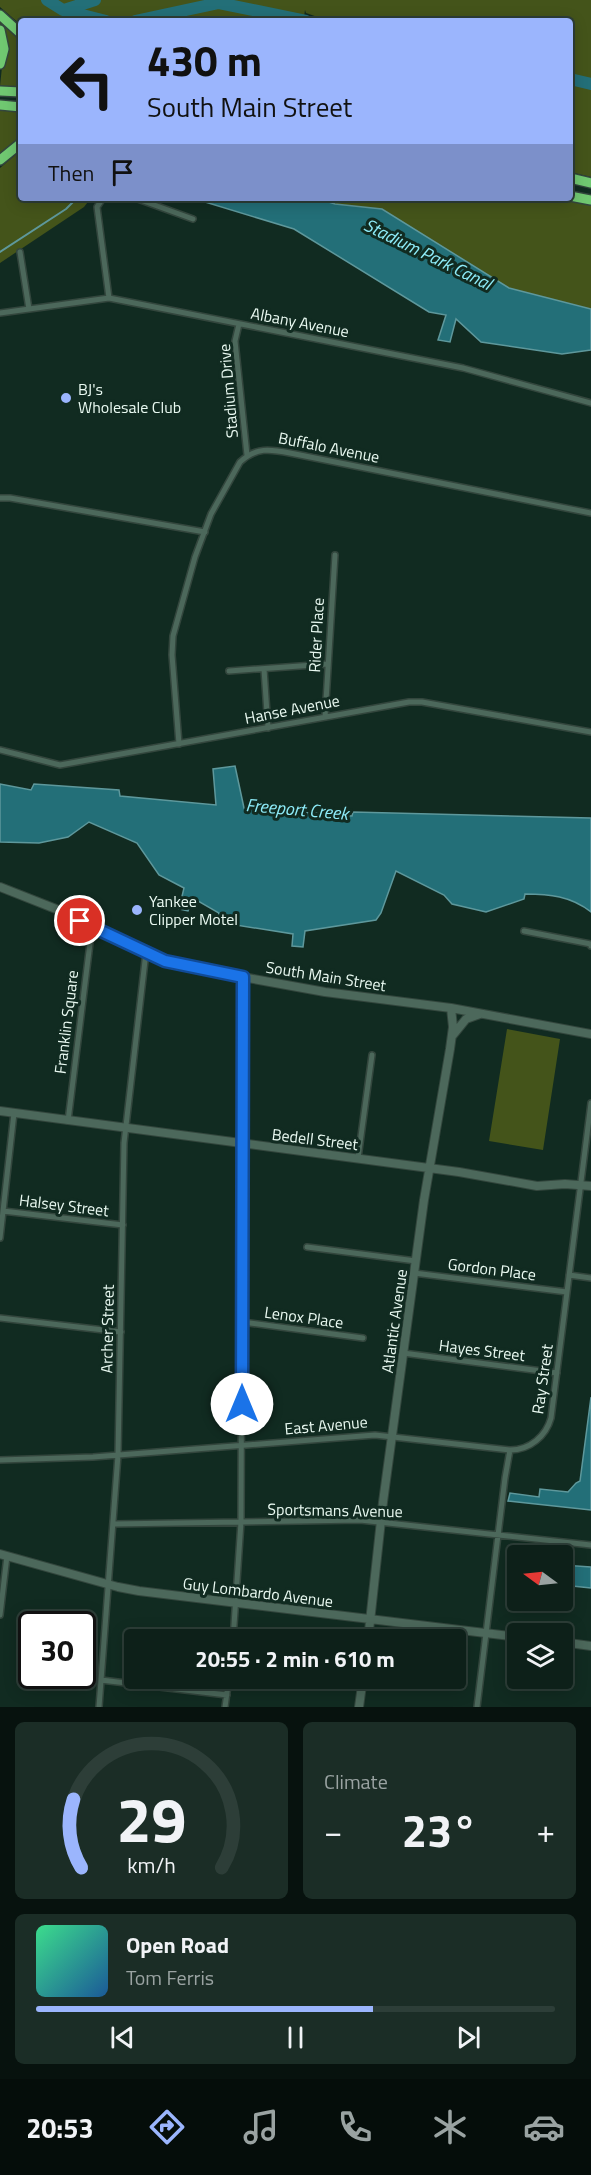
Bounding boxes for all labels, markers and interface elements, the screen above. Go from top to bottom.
text: 430 m [147,28,262,92]
icon: left [48,42,126,120]
text: South Main Street [147,86,352,127]
text: Then [48,156,94,190]
icon: arrive [106,156,139,189]
water label: Stadium Park Canal [359,211,499,298]
street label: Albany Avenue [249,301,351,343]
street label: Stadium Drive [212,343,244,439]
place label: BJ's Wholesale Club [78,377,181,419]
marker: BJ's Wholesale Club [59,391,73,405]
street label: Buffalo Avenue [276,425,382,469]
street label: Rider Place [302,597,330,673]
street label: Hanse Avenue [242,688,342,730]
water label: Freeport Creek [245,791,351,827]
place label: Yankee Clipper Motel [149,889,238,931]
pin [54,895,105,946]
marker: Yankee Clipper Motel [130,903,144,917]
icon: arrive [63,904,96,937]
street label: South Main Street [264,955,388,997]
street label: Franklin Square [48,969,84,1075]
street label: Bedell Street [271,1122,360,1156]
street label: Halsey Street [18,1188,111,1222]
street label: Gordon Place [446,1252,538,1286]
street label: Atlantic Avenue [375,1267,413,1375]
street label: Archer Street [94,1284,120,1374]
street label: Lenox Place [263,1300,345,1334]
street label: Hayes Street [438,1333,527,1367]
street label: Ray Street [525,1342,559,1415]
position arrow [210,1372,274,1436]
street label: East Avenue [283,1409,369,1441]
street label: Sportsmans Avenue [267,1497,403,1523]
north arrow [507,1545,573,1611]
map controls [507,1545,573,1689]
street label: Guy Lombardo Avenue [181,1571,335,1613]
speed limit sign: 30 [18,1611,96,1689]
button: layers [507,1623,573,1689]
text: 20:55 · 2 min · 610 m [195,1642,395,1676]
text: Climate [324,1766,388,1797]
text: 29 [117,1771,186,1866]
text: 23° [402,1796,477,1864]
text: − [324,1806,342,1856]
text: + [537,1806,555,1856]
text: km/h [127,1849,176,1881]
text: Open Road [126,1928,229,1962]
text: Tom Ferris [126,1962,214,1993]
icon: previous [106,2021,139,2054]
icon: pause [279,2021,312,2054]
icon: next [452,2021,485,2054]
icon: directions [146,2106,188,2148]
icon: music [240,2106,282,2148]
icon: phone [334,2106,376,2148]
icon: climate [429,2106,471,2148]
icon: car [523,2106,565,2148]
text: 20:53 [26,2107,94,2148]

